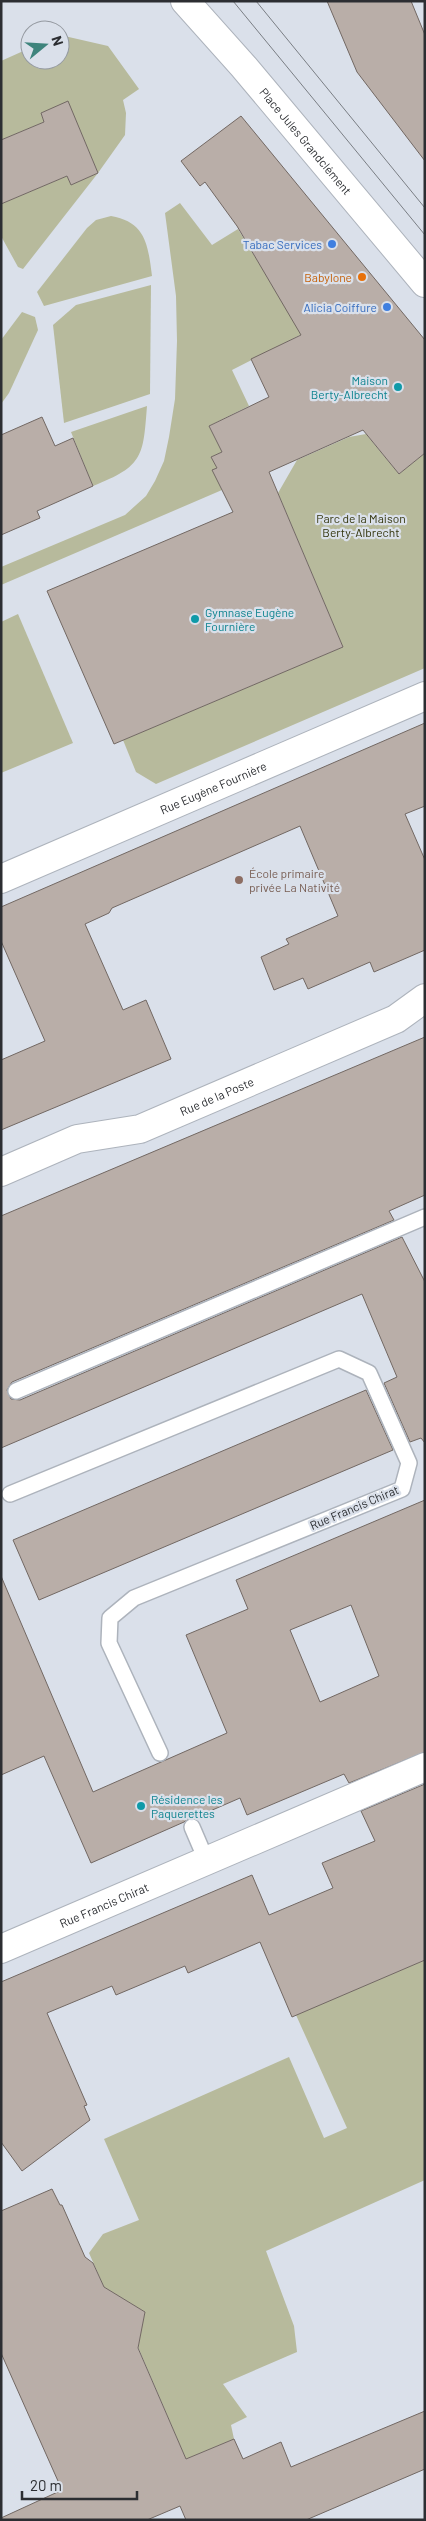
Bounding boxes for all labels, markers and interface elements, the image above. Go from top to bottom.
north arrow [20,20,70,70]
text: N [48,34,67,48]
street label: Place Jules Grandclément [257,85,355,197]
place label: Tabac Services [243,237,322,251]
marker: Tabac Services [326,238,338,250]
place label: Babylone [304,270,352,284]
marker: Babylone [356,271,368,283]
place label: Alicia Coiffure [304,300,377,314]
marker: Alicia Coiffure [381,301,393,313]
place label: Maison Berty-Albrecht [311,373,388,401]
marker: Maison Berty-Albrecht [392,381,404,393]
park label: Parc de la Maison Berty-Albrecht [316,511,406,539]
place label: Gymnase Eugène Fournière [205,605,294,633]
marker: Gymnase Eugène Fournière [189,613,201,625]
street label: Rue Eugène Fournière [158,758,269,817]
place label: École primaire privée La Nativité [249,866,340,894]
marker: École primaire privée La Nativité [233,874,245,886]
street label: Rue de la Poste [177,1074,256,1118]
street label: Rue Francis Chirat [307,1482,401,1532]
place label: Résidence les Paquerettes [151,1792,223,1820]
marker: Résidence les Paquerettes [135,1800,147,1812]
street label: Rue Francis Chirat [57,1880,150,1930]
scale bar [22,2468,138,2500]
text: 20 m [30,2476,62,2494]

